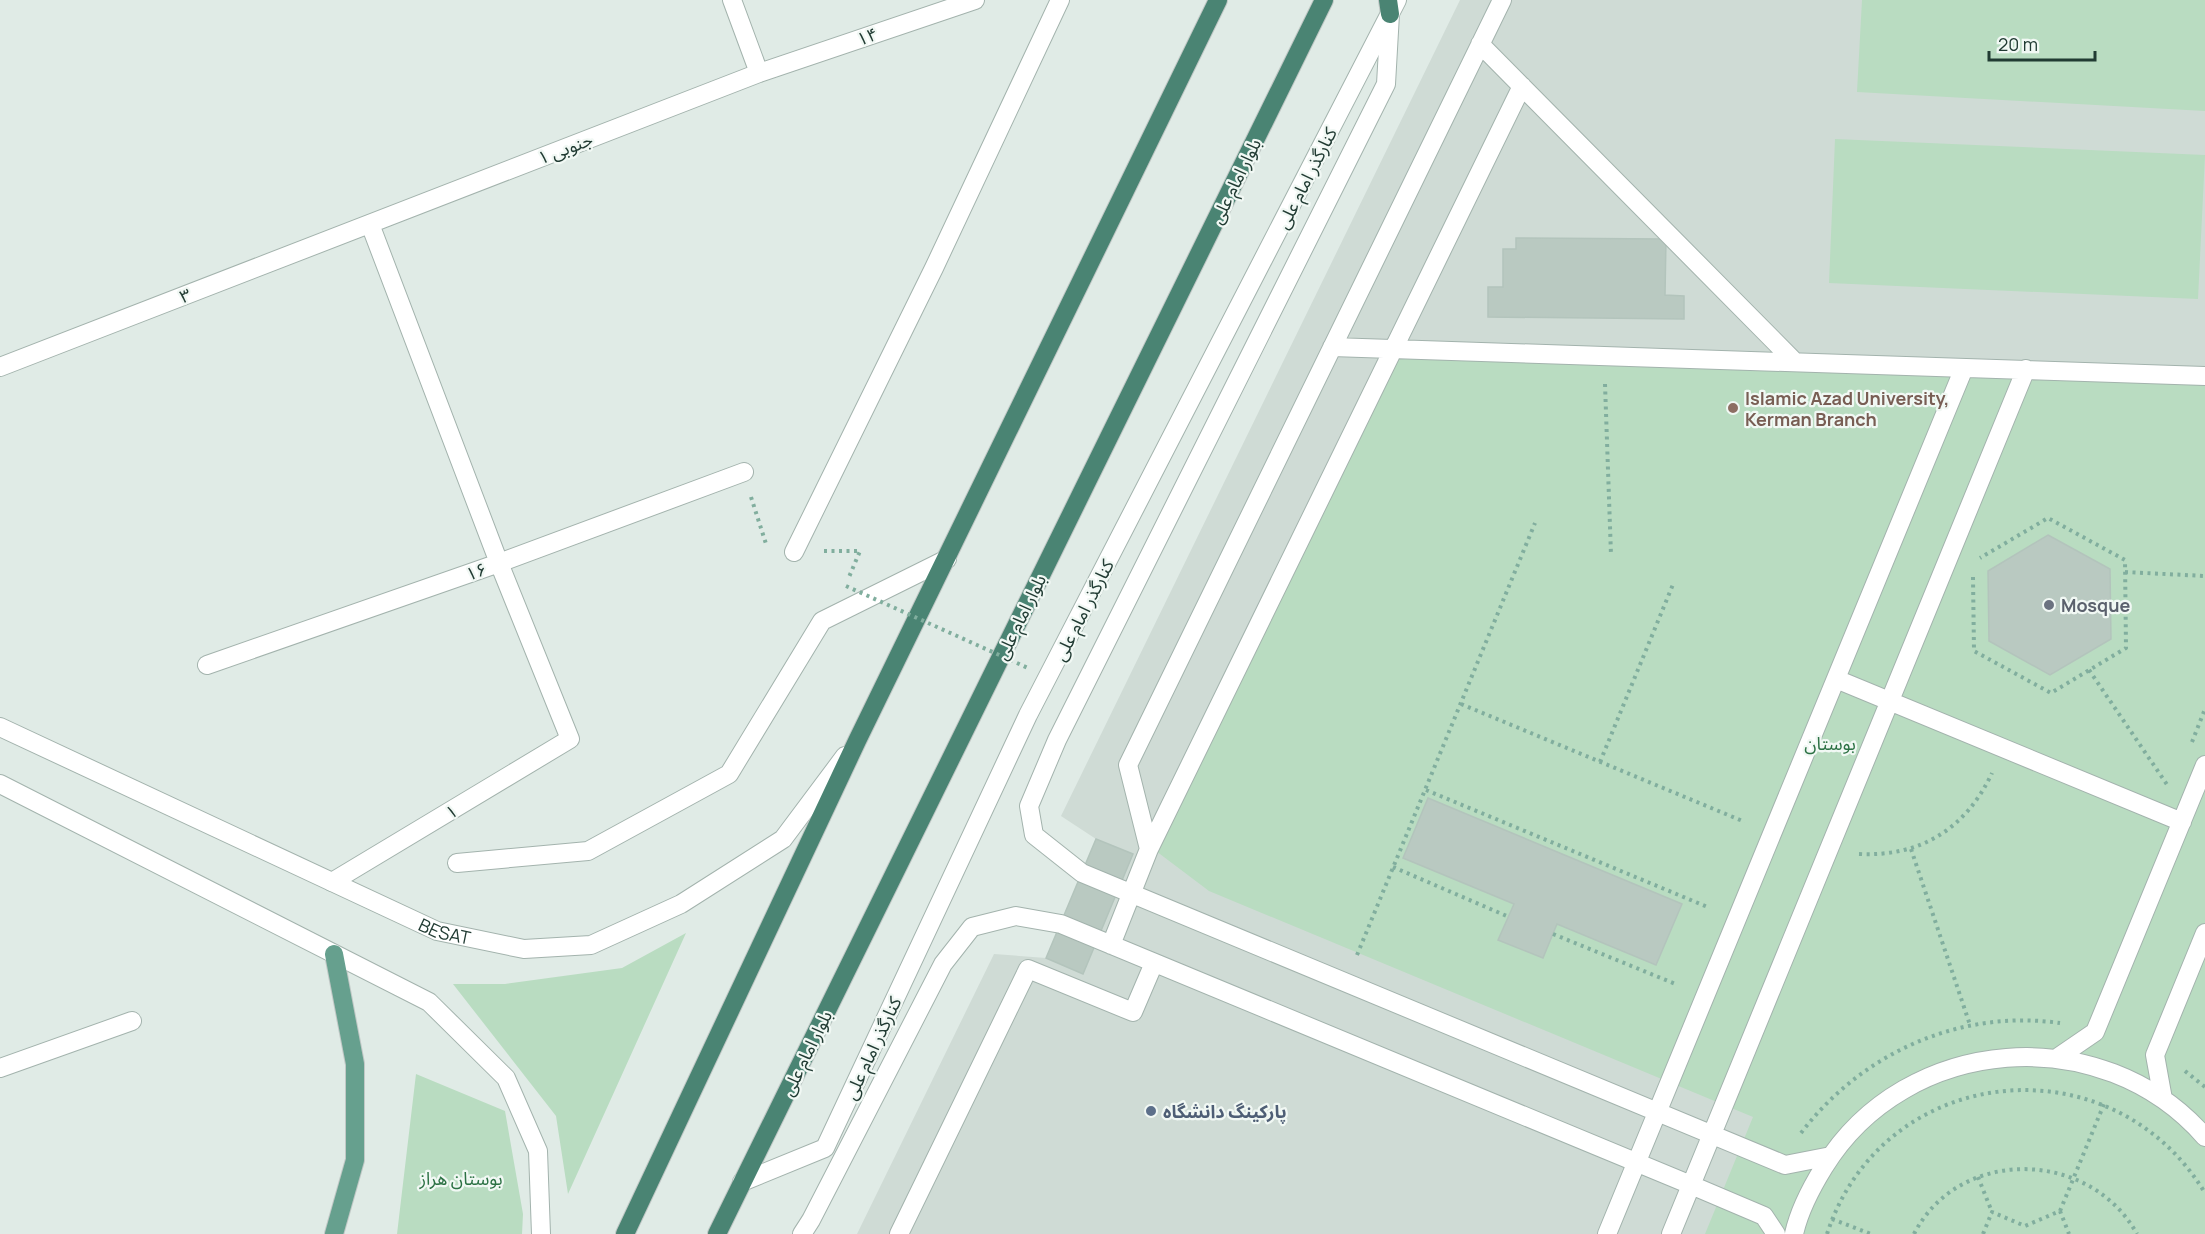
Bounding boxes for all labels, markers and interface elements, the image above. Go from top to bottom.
street label: ۱۴ [853,21,881,51]
scale bar [1989,24,2096,62]
text: 20 m [1998,32,2038,56]
street label: کنارگذر امام علی [1270,123,1345,234]
street label: ۱ جنوبی [534,127,596,169]
street label: بلوار امام علی [1204,134,1269,229]
street label: ۳ [176,282,194,308]
place label: Islamic Azad University, Kerman Branch [1745,386,1950,431]
marker: Islamic Azad University, Kerman Branch [1726,401,1740,415]
street label: کنارگذر امام علی [1047,555,1122,666]
street label: ۱۶ [462,556,490,586]
street label: بلوار امام علی [989,570,1054,665]
place label: Mosque [2061,593,2130,617]
marker: Mosque [2042,598,2056,612]
park label: بوستان [1804,731,1856,755]
street label: ۱ [440,798,462,824]
street label: BESAT [415,912,473,950]
street label: کنارگذر امام علی [838,992,909,1105]
street label: بلوار امام علی [775,1006,840,1101]
place label: پارکینگ دانشگاه [1163,1099,1287,1124]
marker: پارکینگ دانشگاه [1144,1104,1158,1118]
park label: بوستان هراز [418,1166,503,1190]

